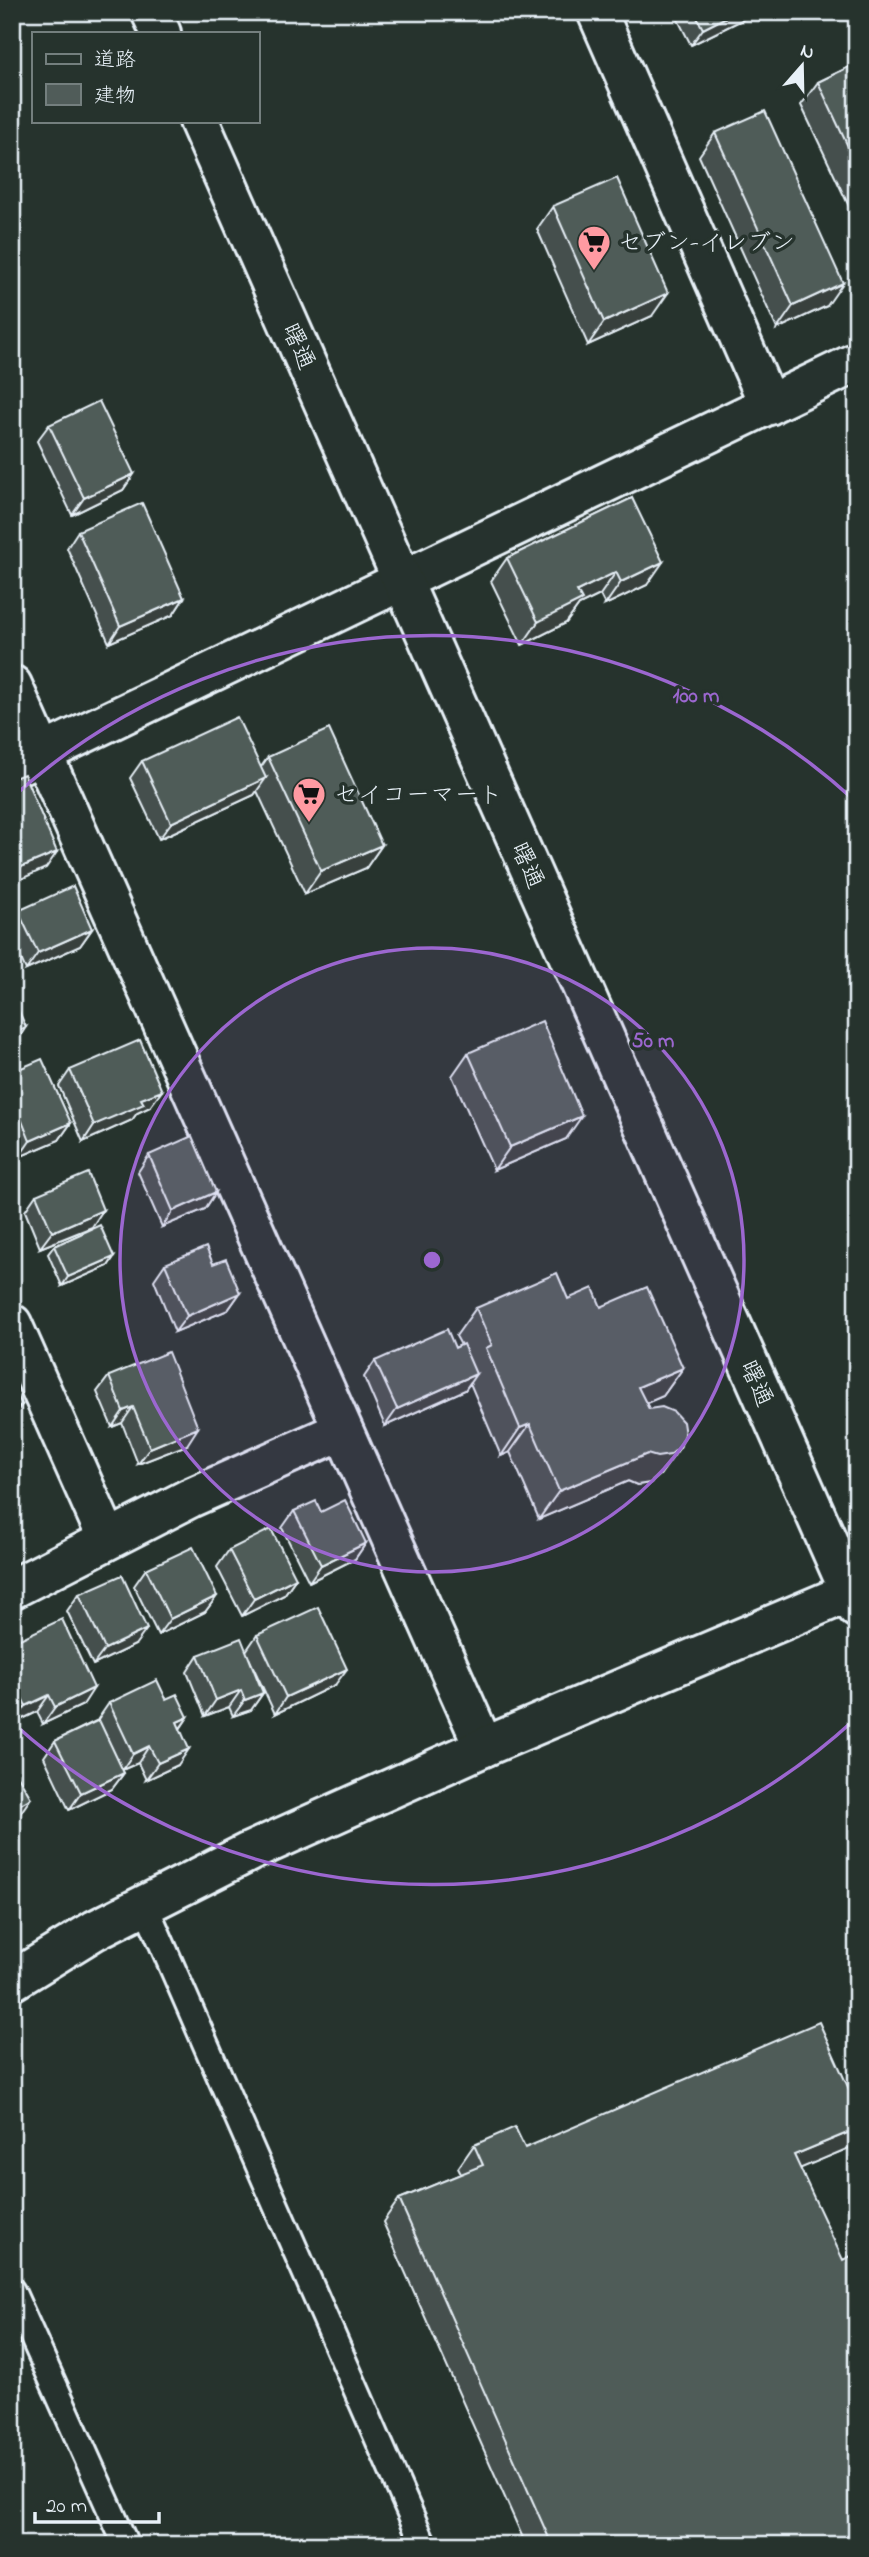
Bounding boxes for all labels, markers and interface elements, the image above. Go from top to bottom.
legend [32,32,259,122]
north arrow [768,32,838,102]
text: N [796,37,818,67]
text: 道路 [94,46,136,76]
text: 建物 [94,82,136,112]
supermarket icon: セブン-イレブン [575,223,613,272]
place label: セブン-イレブン [618,227,795,262]
street label: 曙通 [271,318,322,376]
text: 100 m [673,682,719,712]
supermarket icon: セイコーマート [290,775,328,824]
place label: セイコーマート [334,779,502,814]
street label: 曙通 [500,837,551,895]
text: 50 m [632,1027,674,1057]
centre of rings [420,1248,444,1272]
street label: 曙通 [729,1355,780,1413]
scale bar [35,2480,159,2524]
text: 20 m [46,2492,87,2522]

